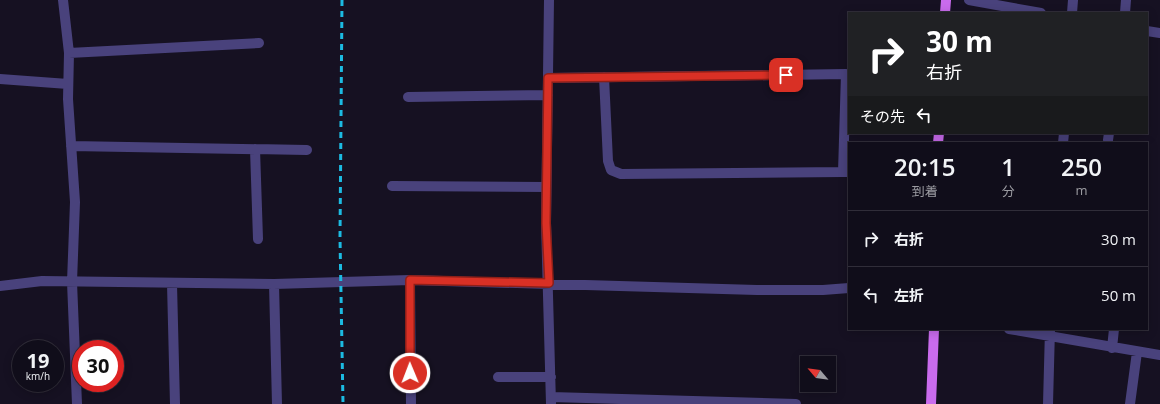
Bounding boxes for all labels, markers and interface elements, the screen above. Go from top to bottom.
text: 30 m [926,22,993,60]
icon: right [860,28,912,80]
pin [769,58,803,92]
text: 右折 [926,60,962,84]
icon: arrive [775,64,797,86]
icon: left [913,104,935,126]
text: その先 [860,106,905,126]
text: 20:15 [894,150,955,183]
text: 1 [1001,150,1015,183]
text: 250 [1061,150,1102,183]
text: m [1075,181,1088,199]
text: 到着 [912,182,938,200]
text: 分 [1002,182,1015,200]
icon: right [860,228,882,250]
text: 右折 [894,229,924,249]
text: 30 m [1101,229,1136,249]
icon: left [860,284,882,306]
text: 左折 [894,285,924,305]
text: 50 m [1101,285,1136,305]
speed limit sign: 30 [72,340,124,392]
text: 19 [27,347,49,374]
position arrow [389,352,431,394]
north arrow [800,356,836,392]
map controls [800,356,836,392]
text: km/h [26,369,50,383]

